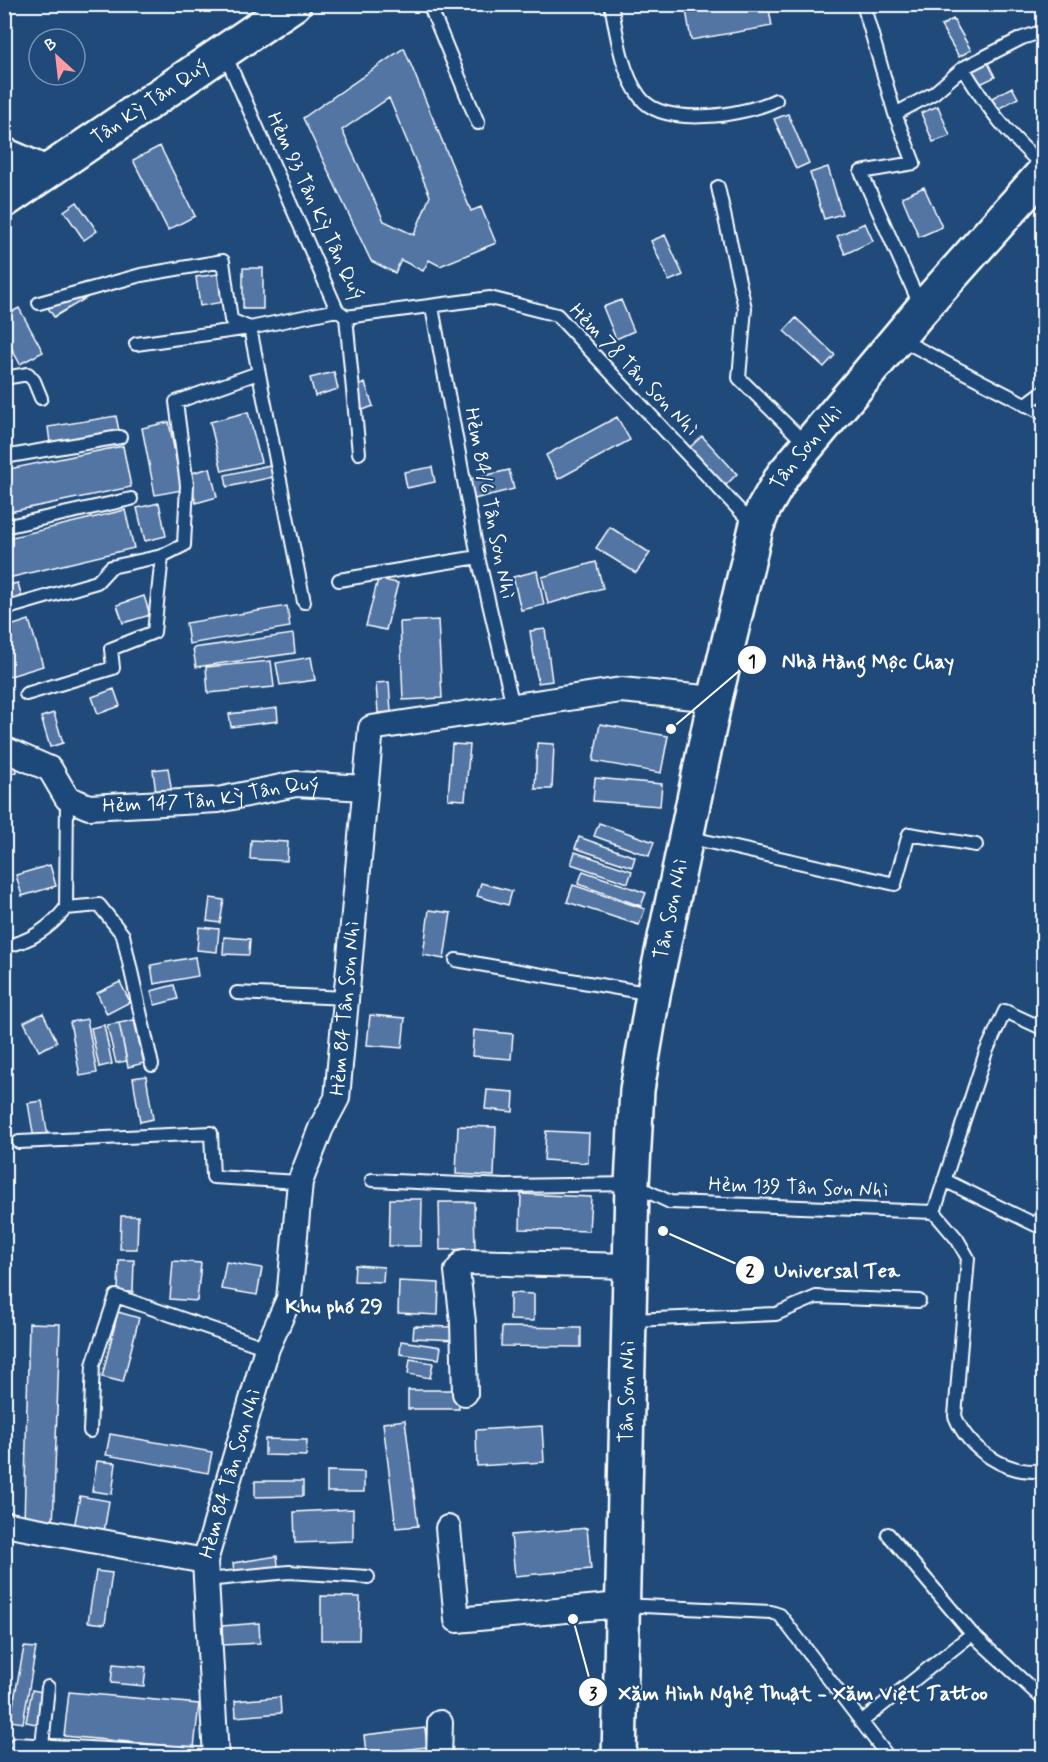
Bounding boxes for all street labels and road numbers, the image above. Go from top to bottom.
street label: Tân Kỳ Tân Quý [86,53,213,152]
street label: Hẻm 93 Tân Kỳ Tân Quý [260,108,370,304]
street label: Hẻm 78 Tân Sơn Nhì [563,298,703,442]
street label: Tân Sơn Nhì [764,400,849,495]
street label: Hẻm 84/6 Tân Sơn Nhì [457,405,521,601]
street label: Hẻm 147 Tân Kỳ Tân Quý [102,770,319,820]
street label: Tân Sơn Nhì [647,857,695,962]
street label: Hẻm 84 Tân Sơn Nhì [324,920,367,1097]
street label: Hẻm 139 Tân Sơn Nhì [708,1171,888,1205]
street label: Tân Sơn Nhì [613,1341,642,1443]
street label: Hẻm 84 Tân Sơn Nhì [193,1386,268,1562]

